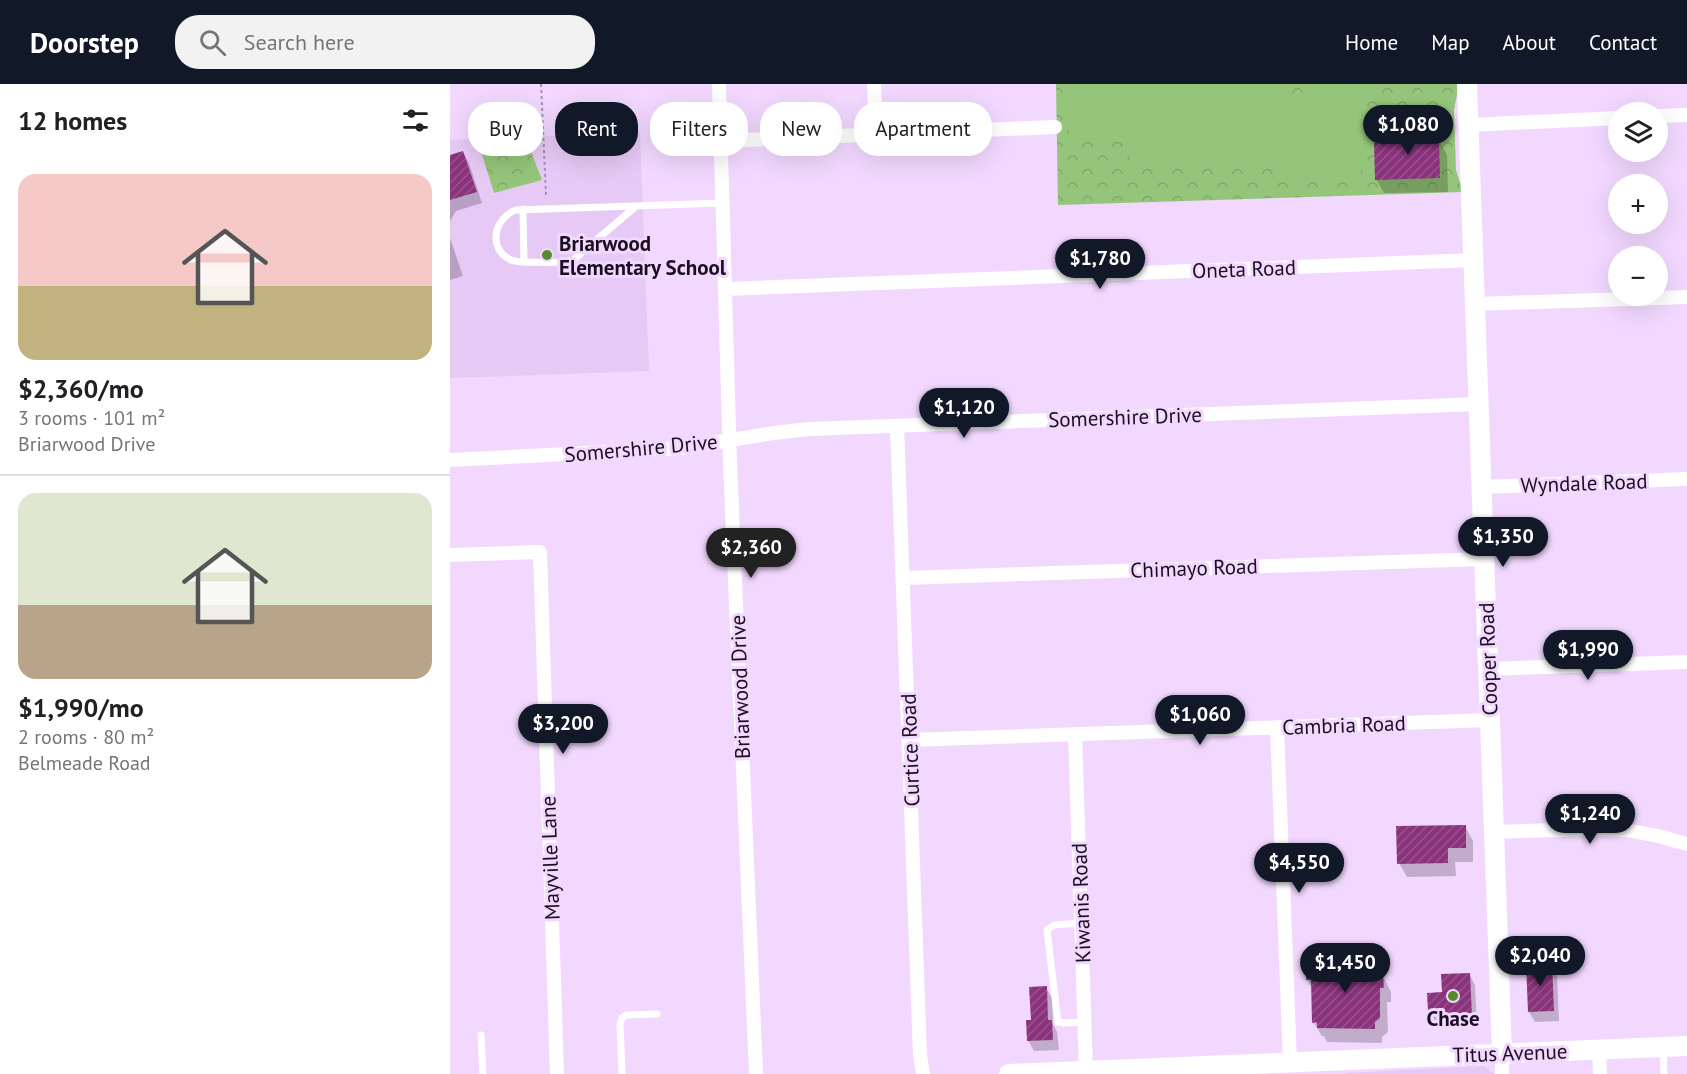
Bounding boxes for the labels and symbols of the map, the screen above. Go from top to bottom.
pin: $1,080 [1359,105,1457,156]
place label: Briarwood Elementary School [559,230,727,281]
pin: $1,780 [1051,239,1149,290]
marker: Briarwood Elementary School [540,248,554,262]
street label: Oneta Road [1191,254,1297,284]
pin: $1,120 [915,388,1013,439]
street label: Somershire Drive [1048,401,1202,433]
street label: Somershire Drive [563,428,719,468]
street label: Wyndale Road [1520,467,1648,499]
pin: $1,350 [1454,517,1552,568]
pin: $2,360 [702,528,800,579]
street label: Chimayo Road [1130,552,1258,584]
street label: Cooper Road [1473,602,1503,716]
street label: Briarwood Drive [724,614,756,760]
pin: $1,990 [1539,630,1637,681]
street label: Curtice Road [895,693,925,807]
pin: $1,060 [1151,695,1249,746]
pin: $3,200 [514,704,612,755]
street label: Cambria Road [1282,709,1406,741]
pin: $1,240 [1541,794,1639,845]
street label: Mayville Lane [534,795,566,921]
street label: Kiwanis Road [1065,842,1097,964]
pin: $4,550 [1250,843,1348,894]
pin: $2,040 [1491,936,1589,987]
pin: $1,450 [1296,943,1394,994]
marker: Chase [1446,989,1460,1003]
place label: Chase [1426,1005,1480,1032]
street label: Titus Avenue [1452,1037,1568,1069]

